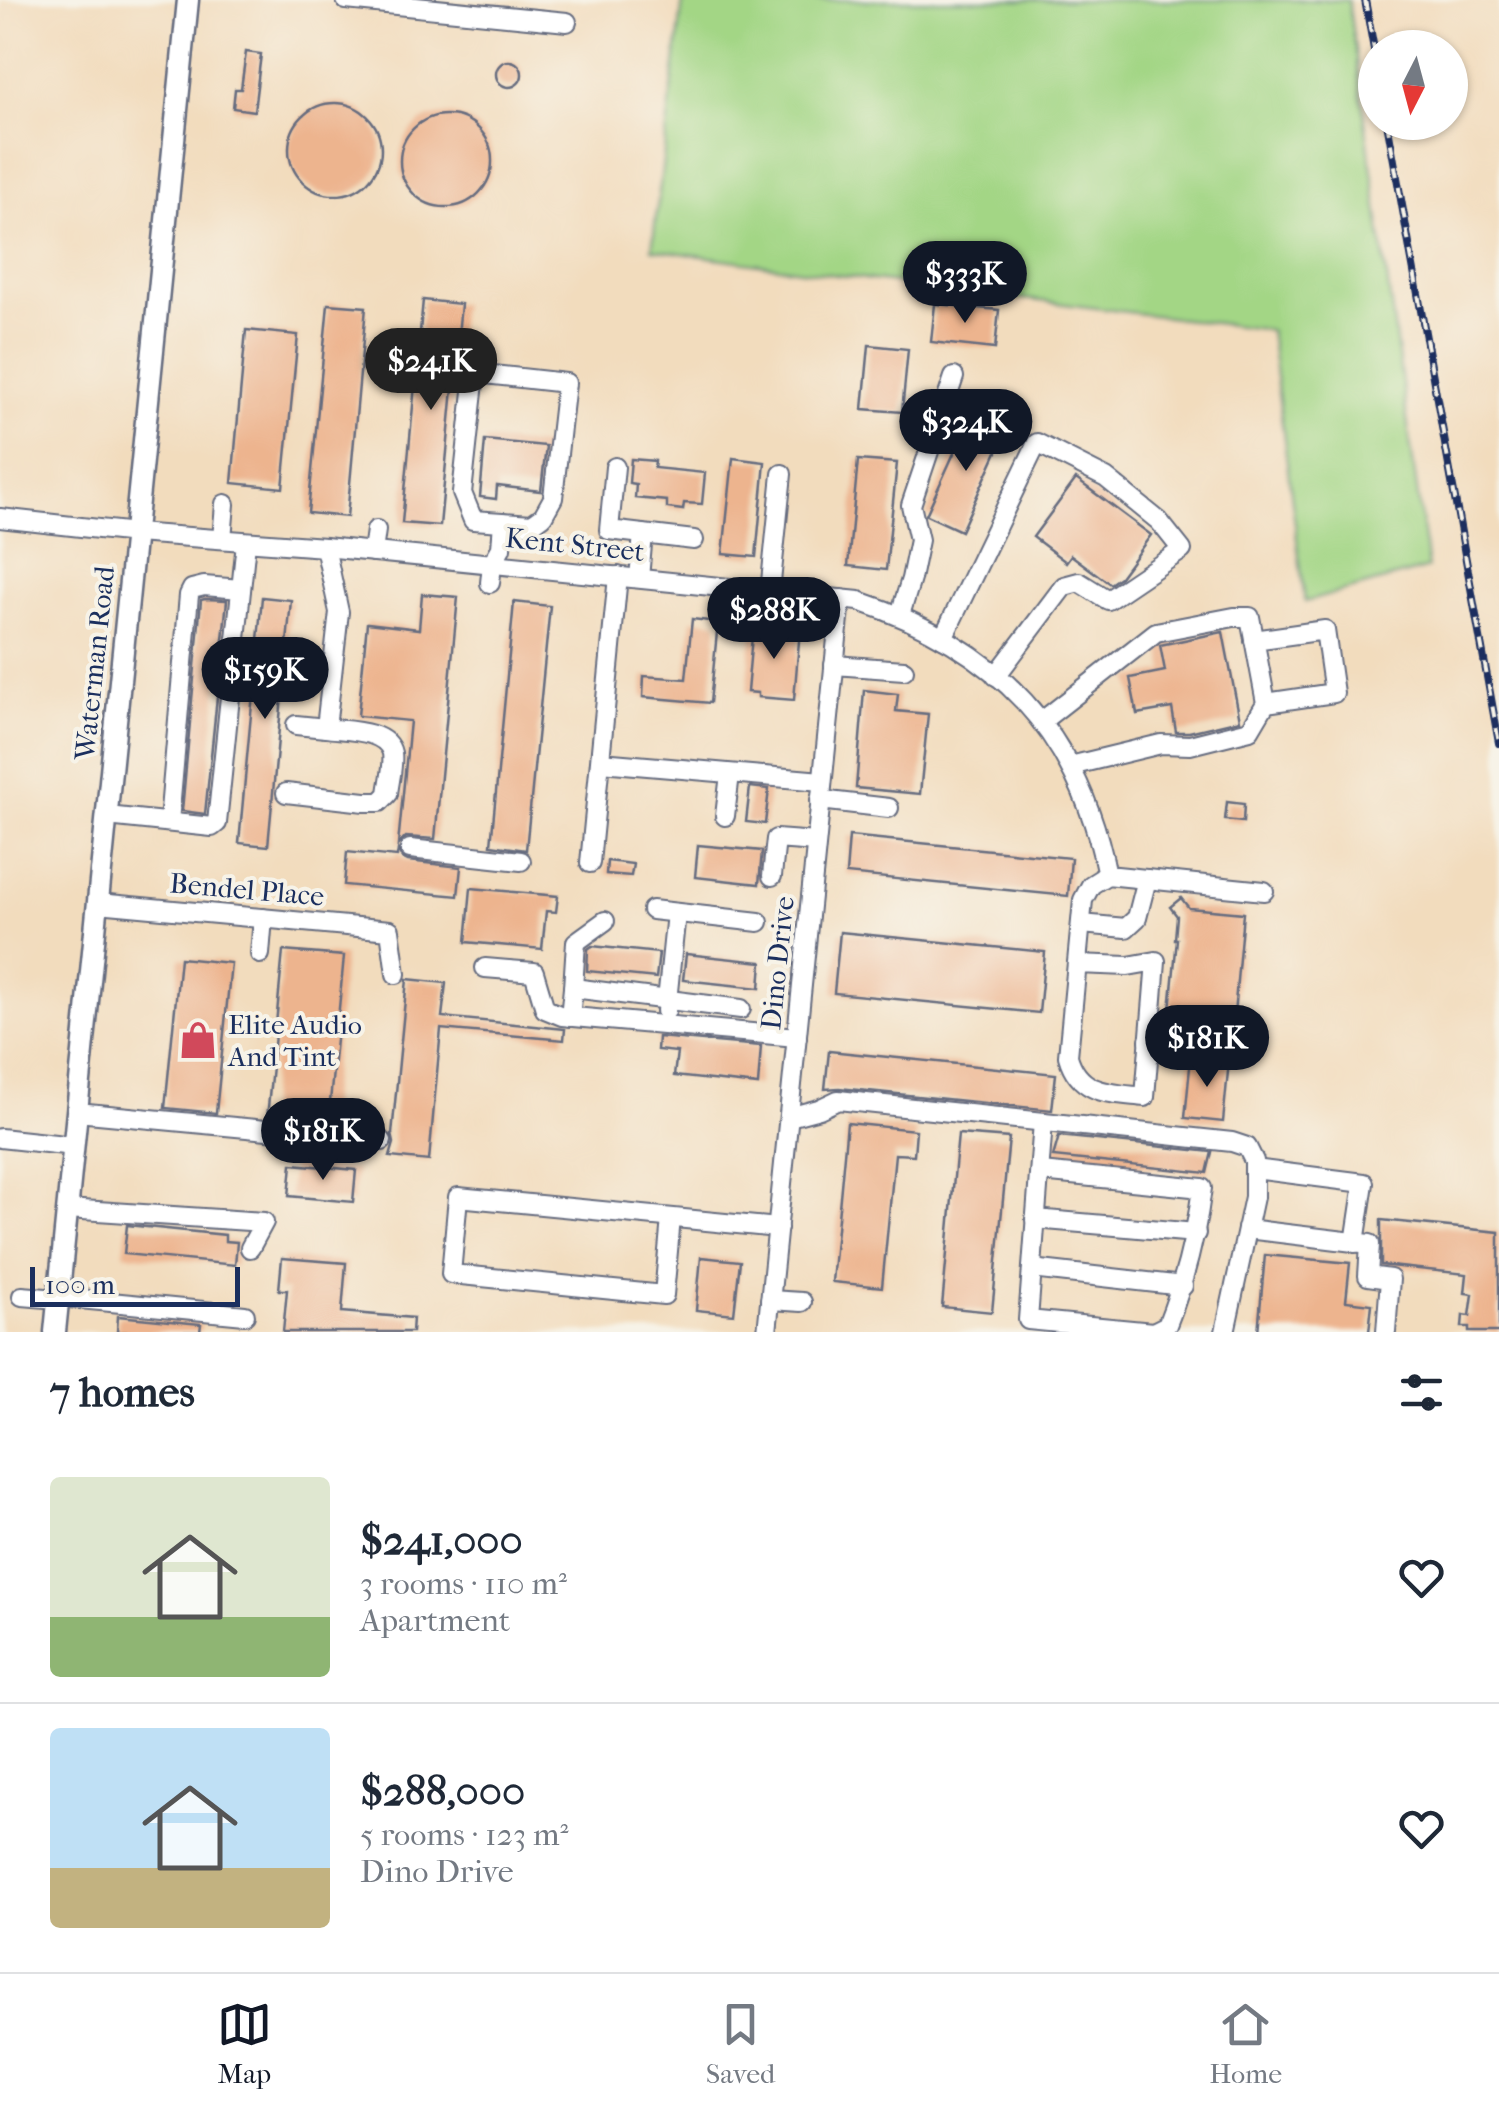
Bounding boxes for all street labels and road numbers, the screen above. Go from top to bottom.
street label: Kent Street [504,521,646,568]
street label: Waterman Road [68,564,121,763]
street label: Bendel Place [168,866,326,913]
street label: Dino Drive [754,894,801,1032]

